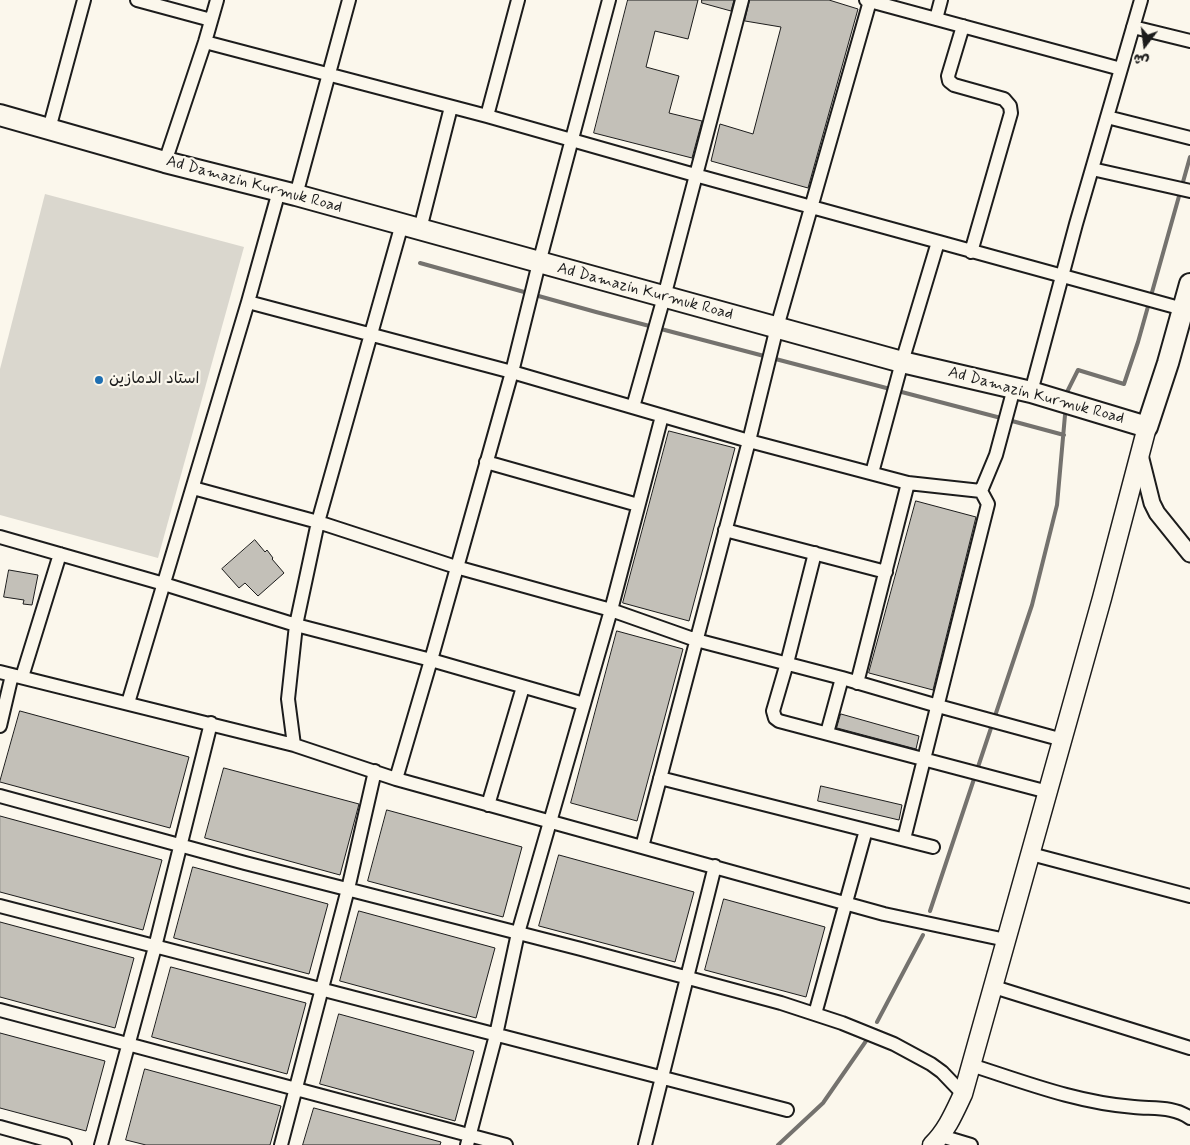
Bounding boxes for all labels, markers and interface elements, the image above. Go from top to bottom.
north arrow [1120,20,1170,70]
text: ش [1131,49,1151,70]
street label: Ad Damazin Kurmuk Road [164,152,344,218]
street label: Ad Damazin Kurmuk Road [555,259,735,325]
street label: Ad Damazin Kurmuk Road [946,363,1126,429]
place label: استاد الدمازين [109,370,199,390]
marker: استاد الدمازين [93,374,105,386]

